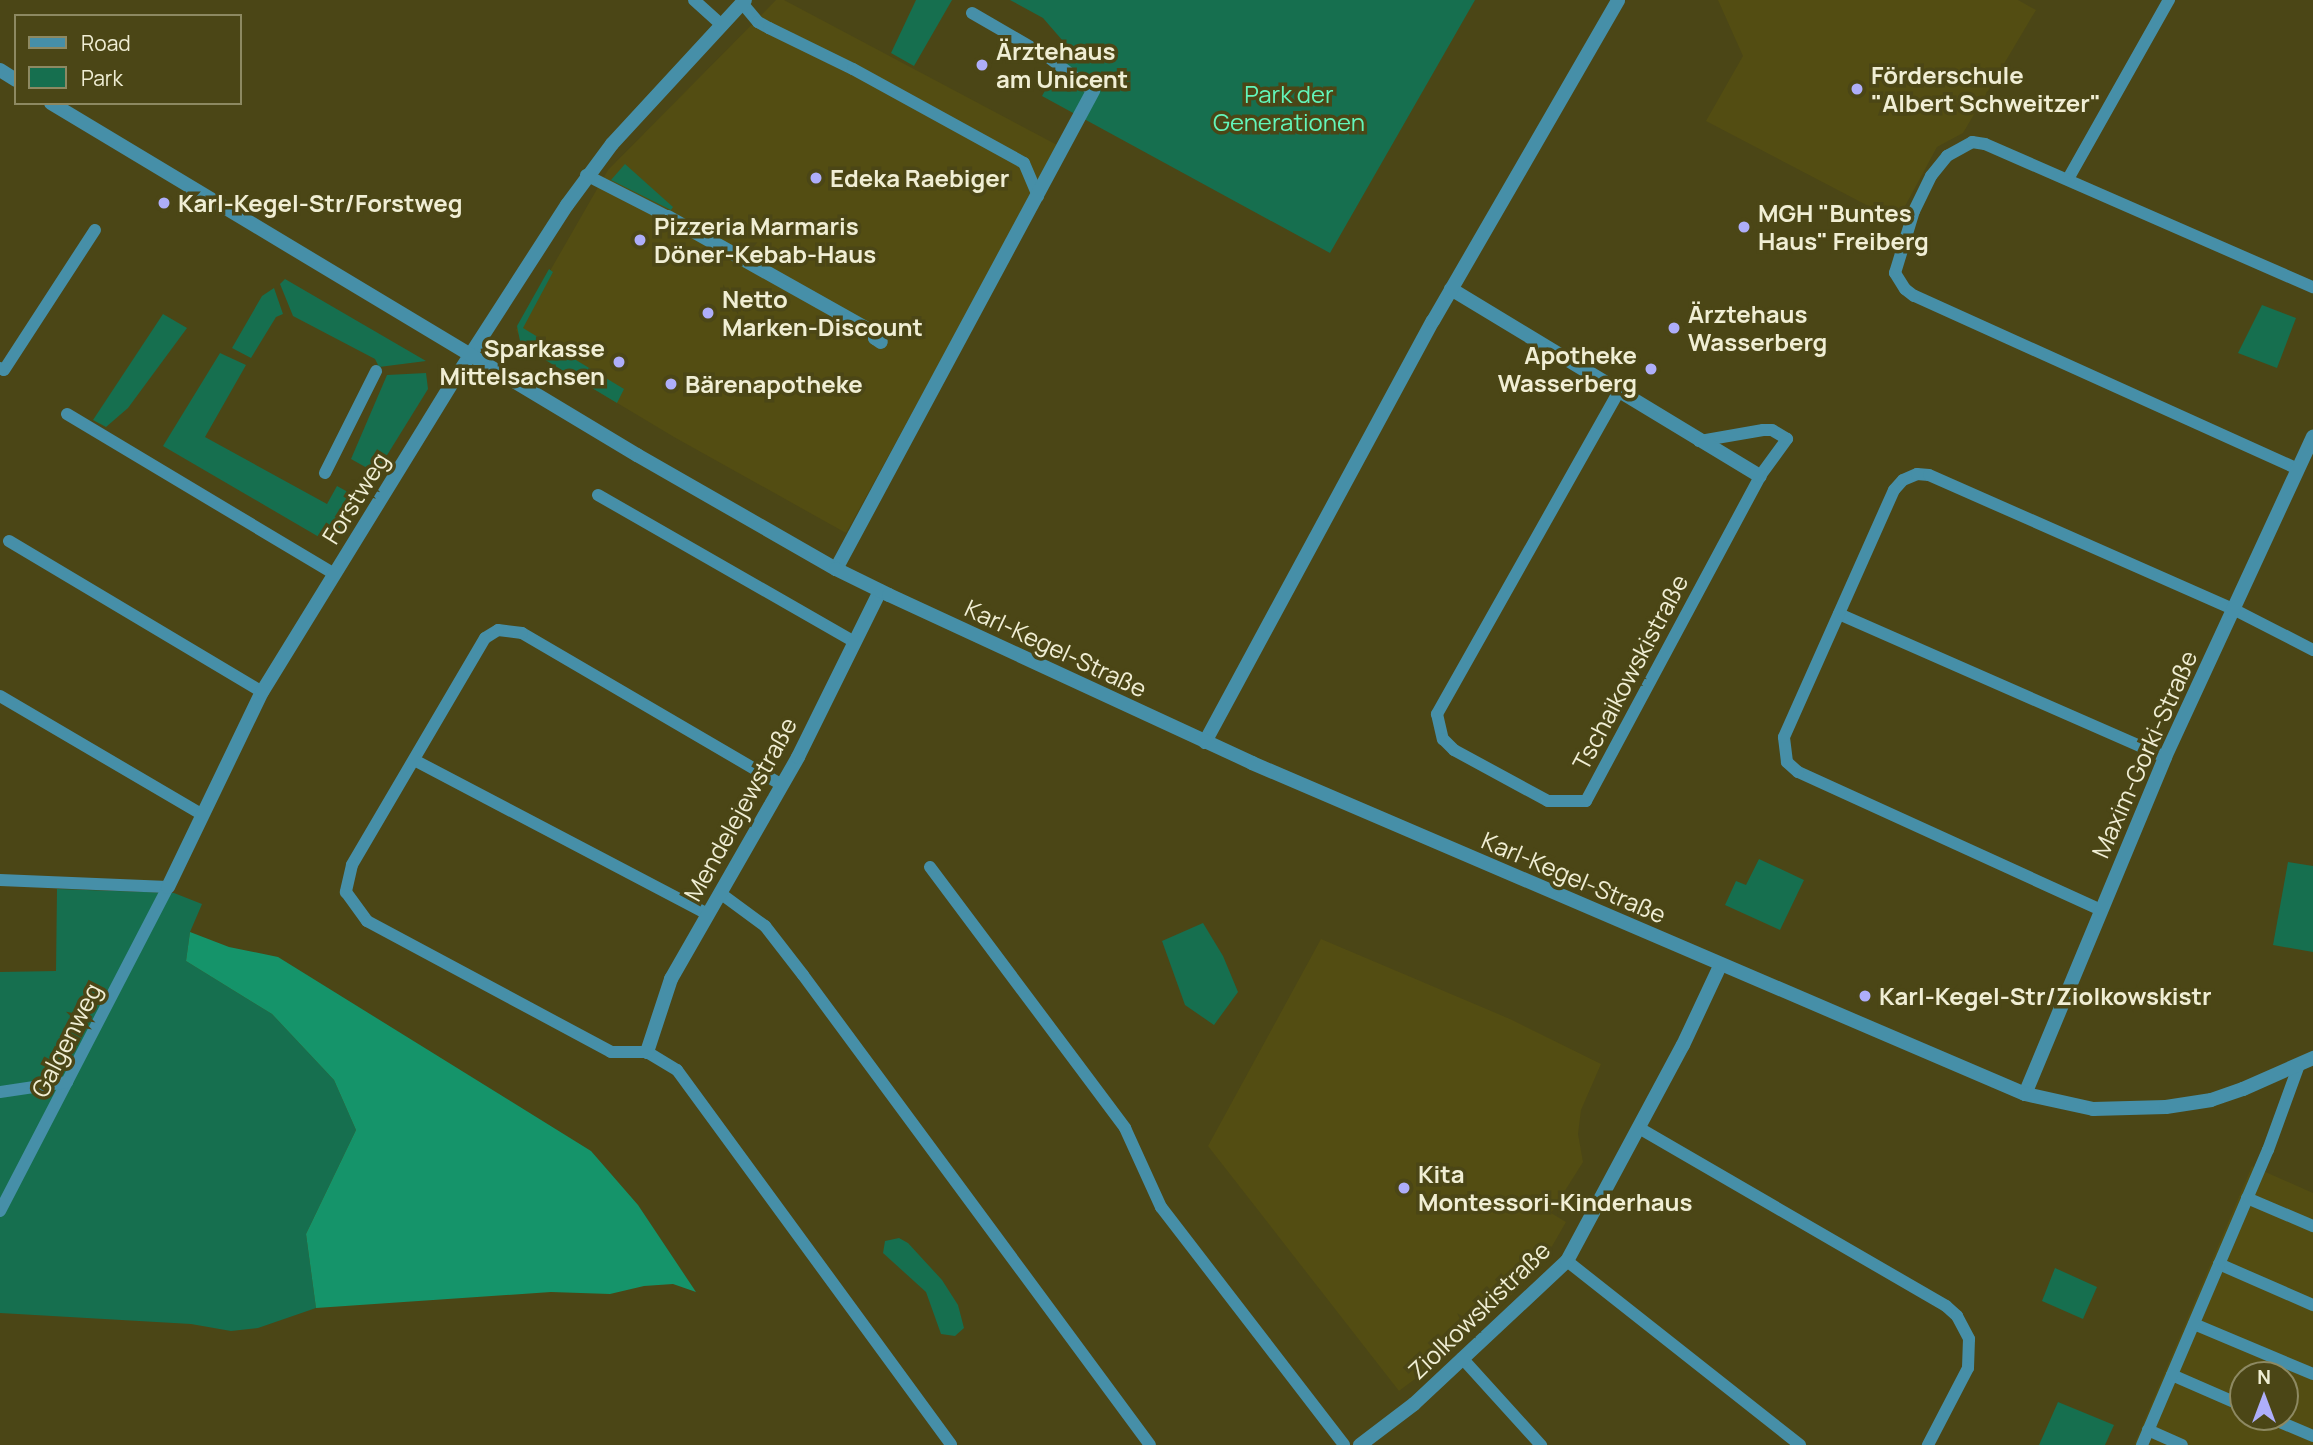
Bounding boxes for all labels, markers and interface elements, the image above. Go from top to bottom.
legend [14,14,242,105]
text: Road [81,29,131,57]
place label: Ärztehaus am Unicent [996,37,1128,93]
marker: Ärztehaus am Unicent [974,57,990,73]
place label: Förderschule "Albert Schweitzer" [1871,61,2101,117]
text: Park [81,64,123,92]
park label: Park der Generationen [1213,80,1365,136]
marker: Förderschule "Albert Schweitzer" [1849,81,1865,97]
place label: Edeka Raebiger [830,164,1009,192]
marker: Edeka Raebiger [808,170,824,186]
place label: Karl-Kegel-Str/Forstweg [178,189,462,217]
marker: Karl-Kegel-Str/Forstweg [156,195,172,211]
place label: MGH "Buntes Haus" Freiberg [1758,199,1929,255]
place label: Pizzeria Marmaris Döner-Kebab-Haus [654,212,876,268]
marker: MGH "Buntes Haus" Freiberg [1736,219,1752,235]
marker: Pizzeria Marmaris Döner-Kebab-Haus [632,232,648,248]
place label: Netto Marken-Discount [722,285,923,341]
place label: Ärztehaus Wasserberg [1688,300,1827,356]
marker: Netto Marken-Discount [700,305,716,321]
marker: Ärztehaus Wasserberg [1666,320,1682,336]
place label: Sparkasse Mittelsachsen [439,334,605,390]
place label: Apotheke Wasserberg [1498,341,1637,397]
marker: Sparkasse Mittelsachsen [611,354,627,370]
marker: Apotheke Wasserberg [1643,361,1659,377]
place label: Bärenapotheke [685,370,863,398]
marker: Bärenapotheke [663,376,679,392]
street label: Forstweg [316,447,394,549]
street label: Tschaikowskistraße [1566,569,1694,775]
street label: Karl-Kegel-Straße [960,593,1152,703]
street label: Maxim-Gorki-Straße [2085,646,2203,862]
street label: Mendelejewstraße [678,712,802,906]
street label: Karl-Kegel-Straße [1477,825,1671,929]
street label: Galgenweg [25,978,107,1102]
place label: Karl-Kegel-Str/Ziolkowskistr [1879,982,2212,1010]
marker: Karl-Kegel-Str/Ziolkowskistr [1857,988,1873,1004]
place label: Kita Montessori-Kinderhaus [1418,1160,1693,1216]
marker: Kita Montessori-Kinderhaus [1396,1180,1412,1196]
street label: Ziolkowskistraße [1402,1235,1556,1385]
north arrow [2229,1361,2299,1431]
text: N [2257,1364,2271,1390]

